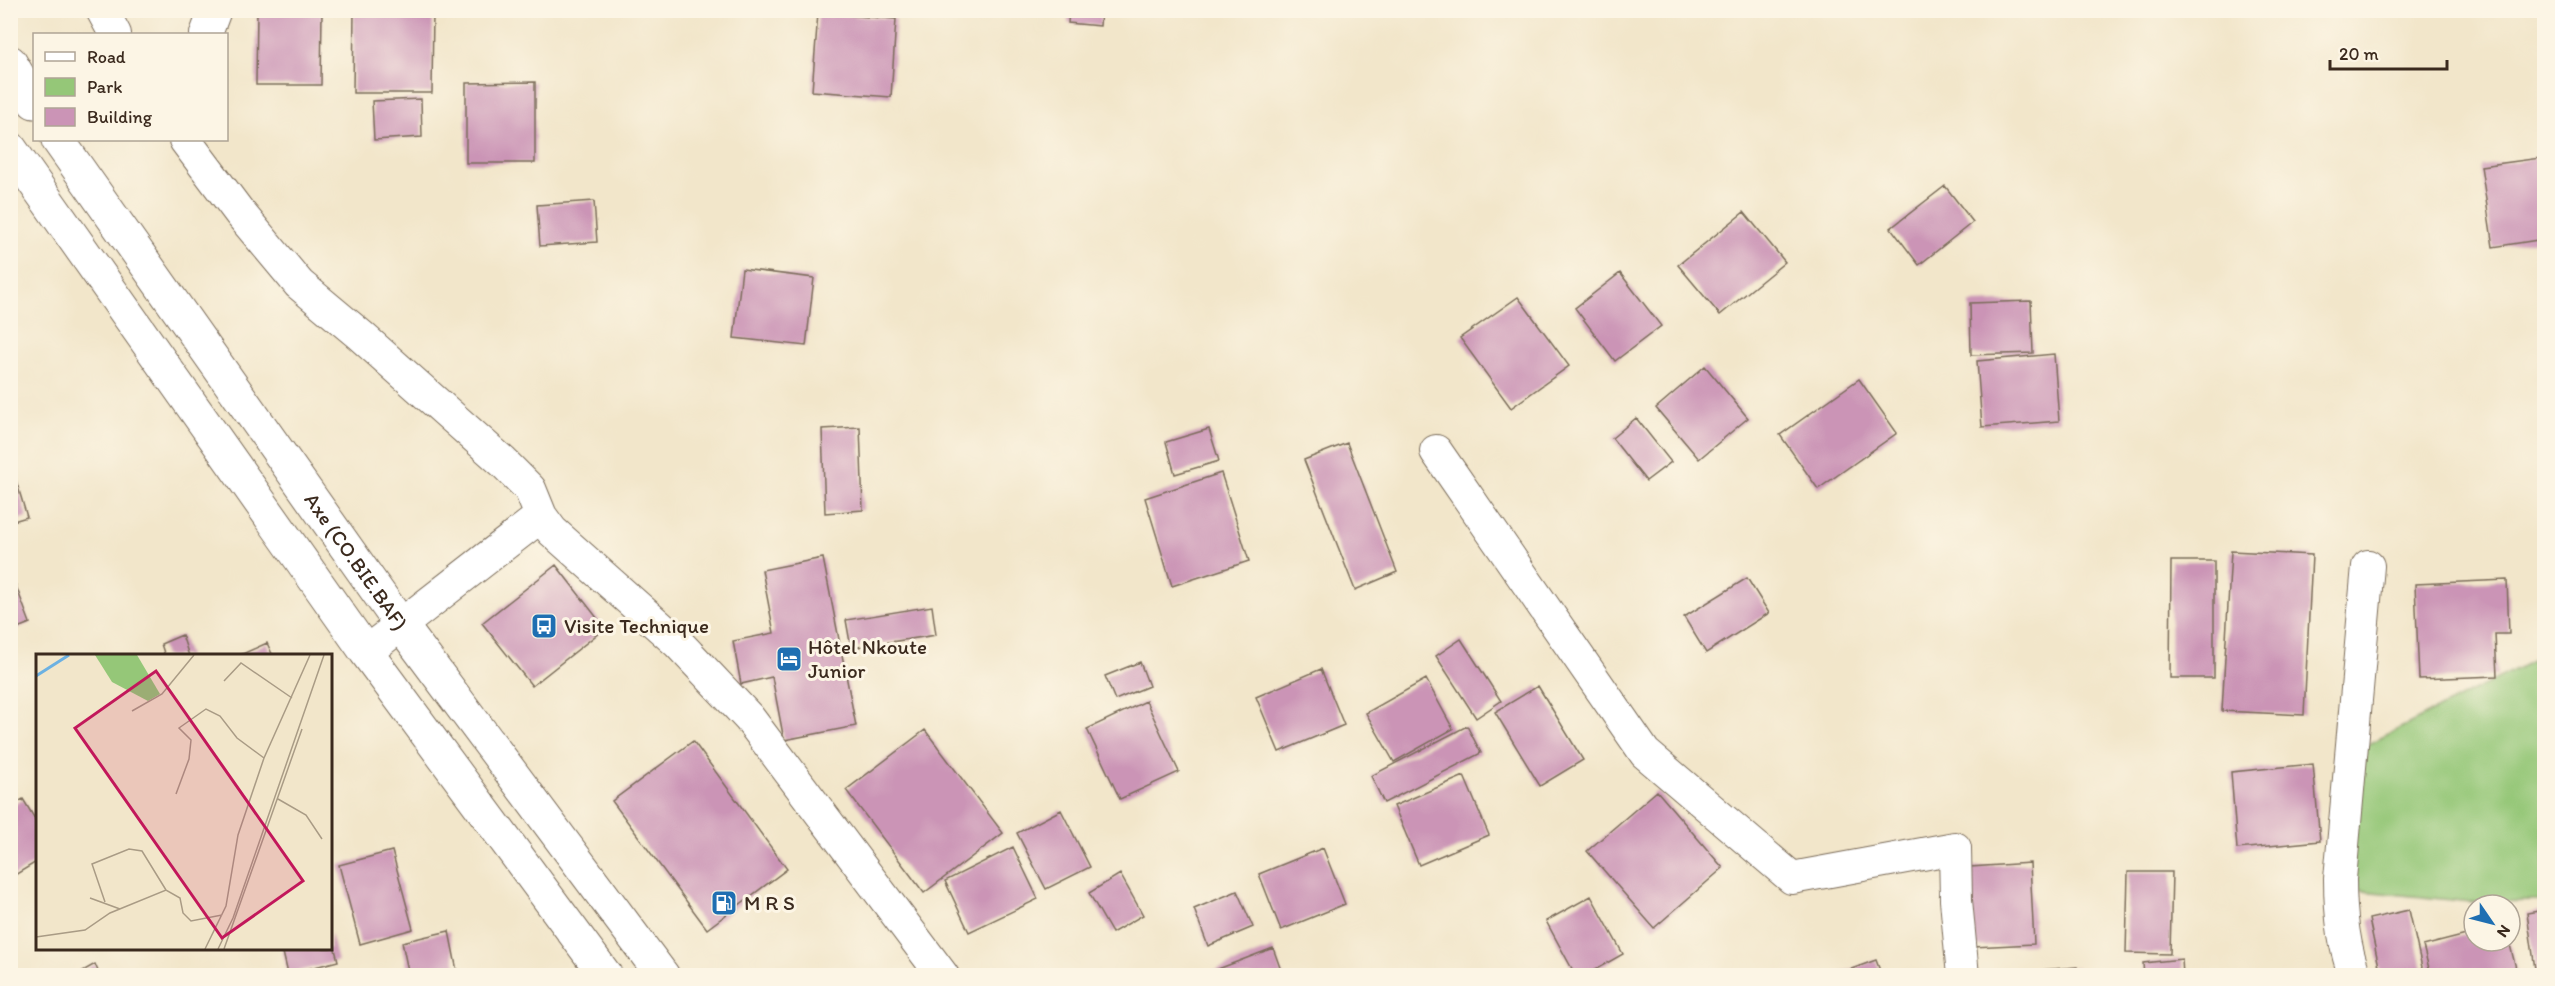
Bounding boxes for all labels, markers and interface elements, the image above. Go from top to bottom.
legend [33,33,228,141]
scale bar [2330,33,2447,71]
text: 20 m [2339,43,2379,65]
text: Road [87,46,126,68]
text: Park [87,76,122,98]
text: Building [87,106,153,128]
street label: Axe (CO.BIE.BAF) [299,488,413,634]
bus stop icon: Visite Technique [529,611,559,641]
place label: Visite Technique [564,613,709,638]
place label: Hôtel Nkoute Junior [808,634,927,683]
hotel icon: Hôtel Nkoute Junior [774,644,804,674]
inset map [36,654,332,950]
fuel station icon: M R S [709,888,739,918]
place label: M R S [744,890,795,915]
north arrow [2462,893,2522,953]
text: N [2493,921,2515,941]

